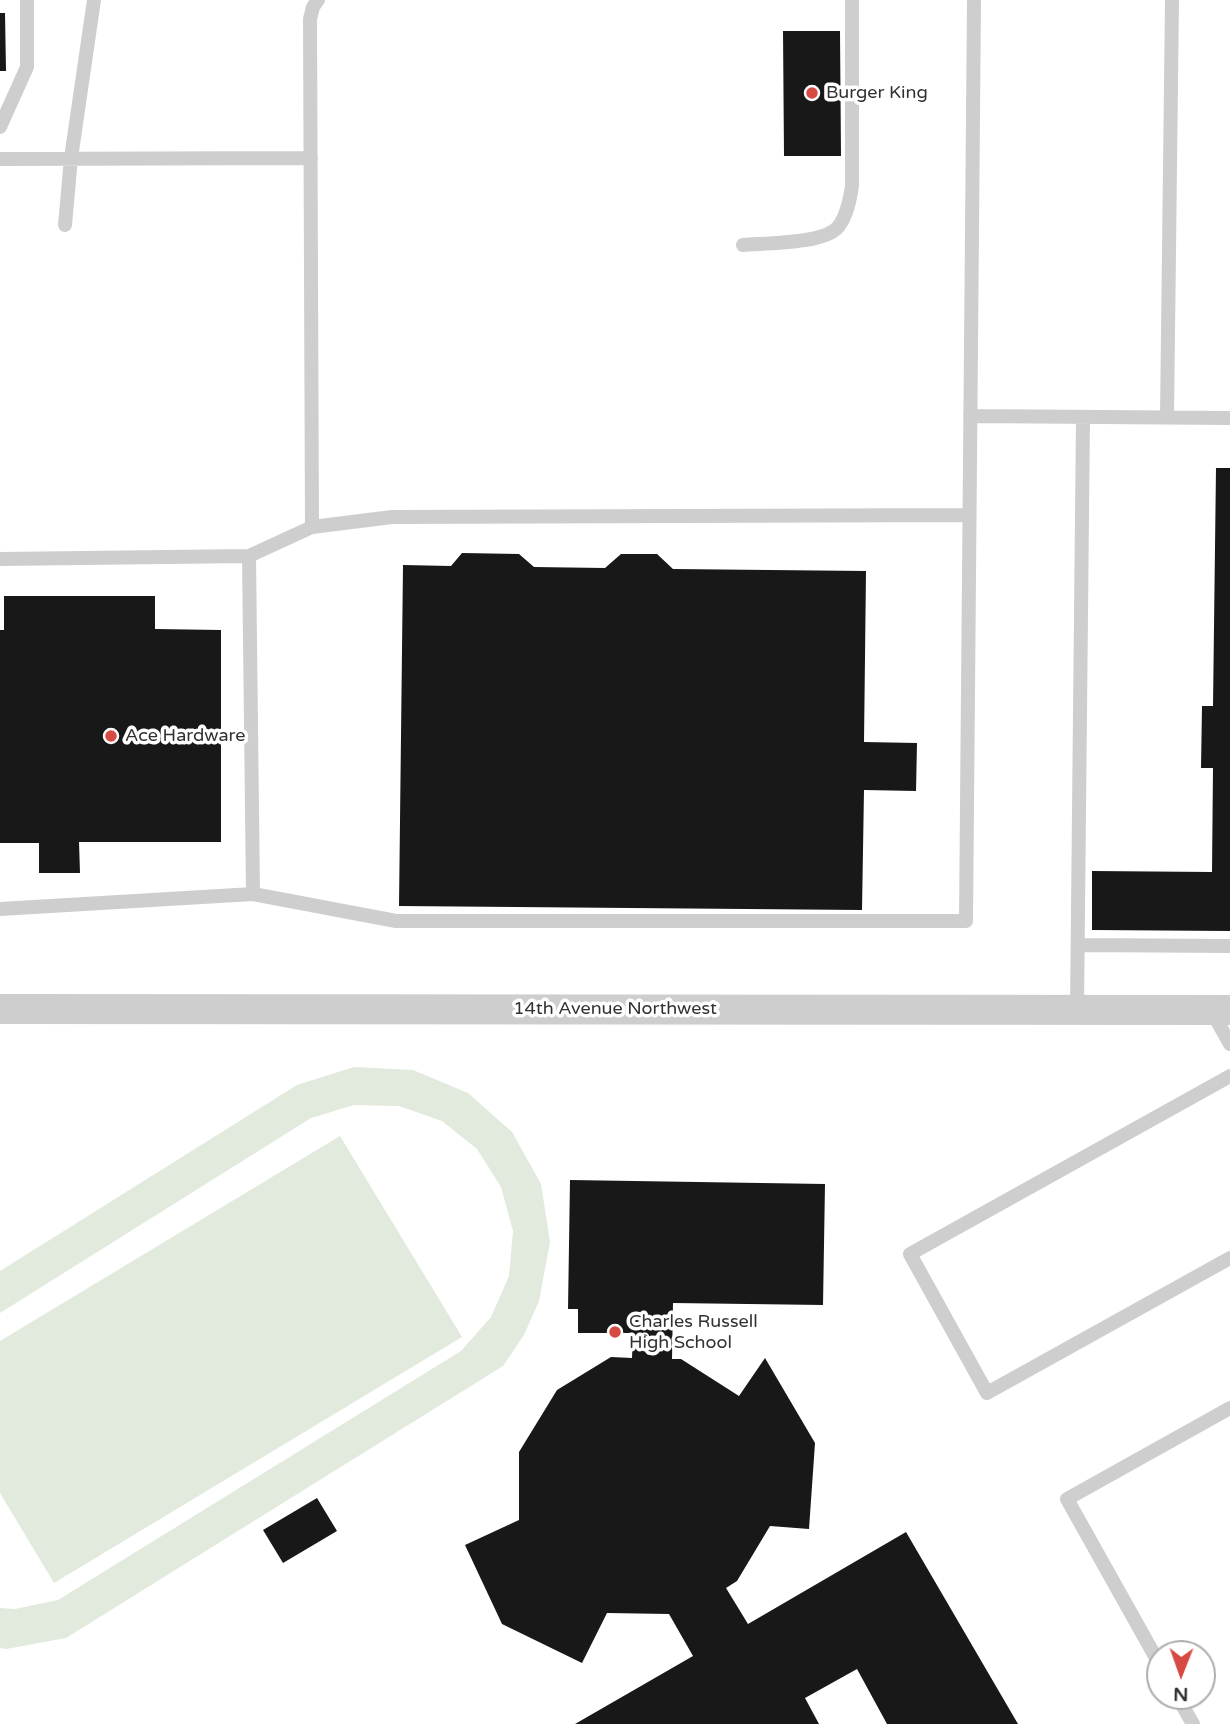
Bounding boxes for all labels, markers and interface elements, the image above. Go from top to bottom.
place label: Burger King [826,82,928,104]
marker: Burger King [804,85,820,101]
place label: Ace Hardware [125,725,245,747]
marker: Ace Hardware [103,728,119,744]
street label: 14th Avenue Northwest [513,998,717,1020]
place label: Charles Russell High School [629,1311,758,1354]
marker: Charles Russell High School [607,1324,623,1340]
north arrow [1146,1640,1216,1710]
text: N [1173,1683,1188,1705]

